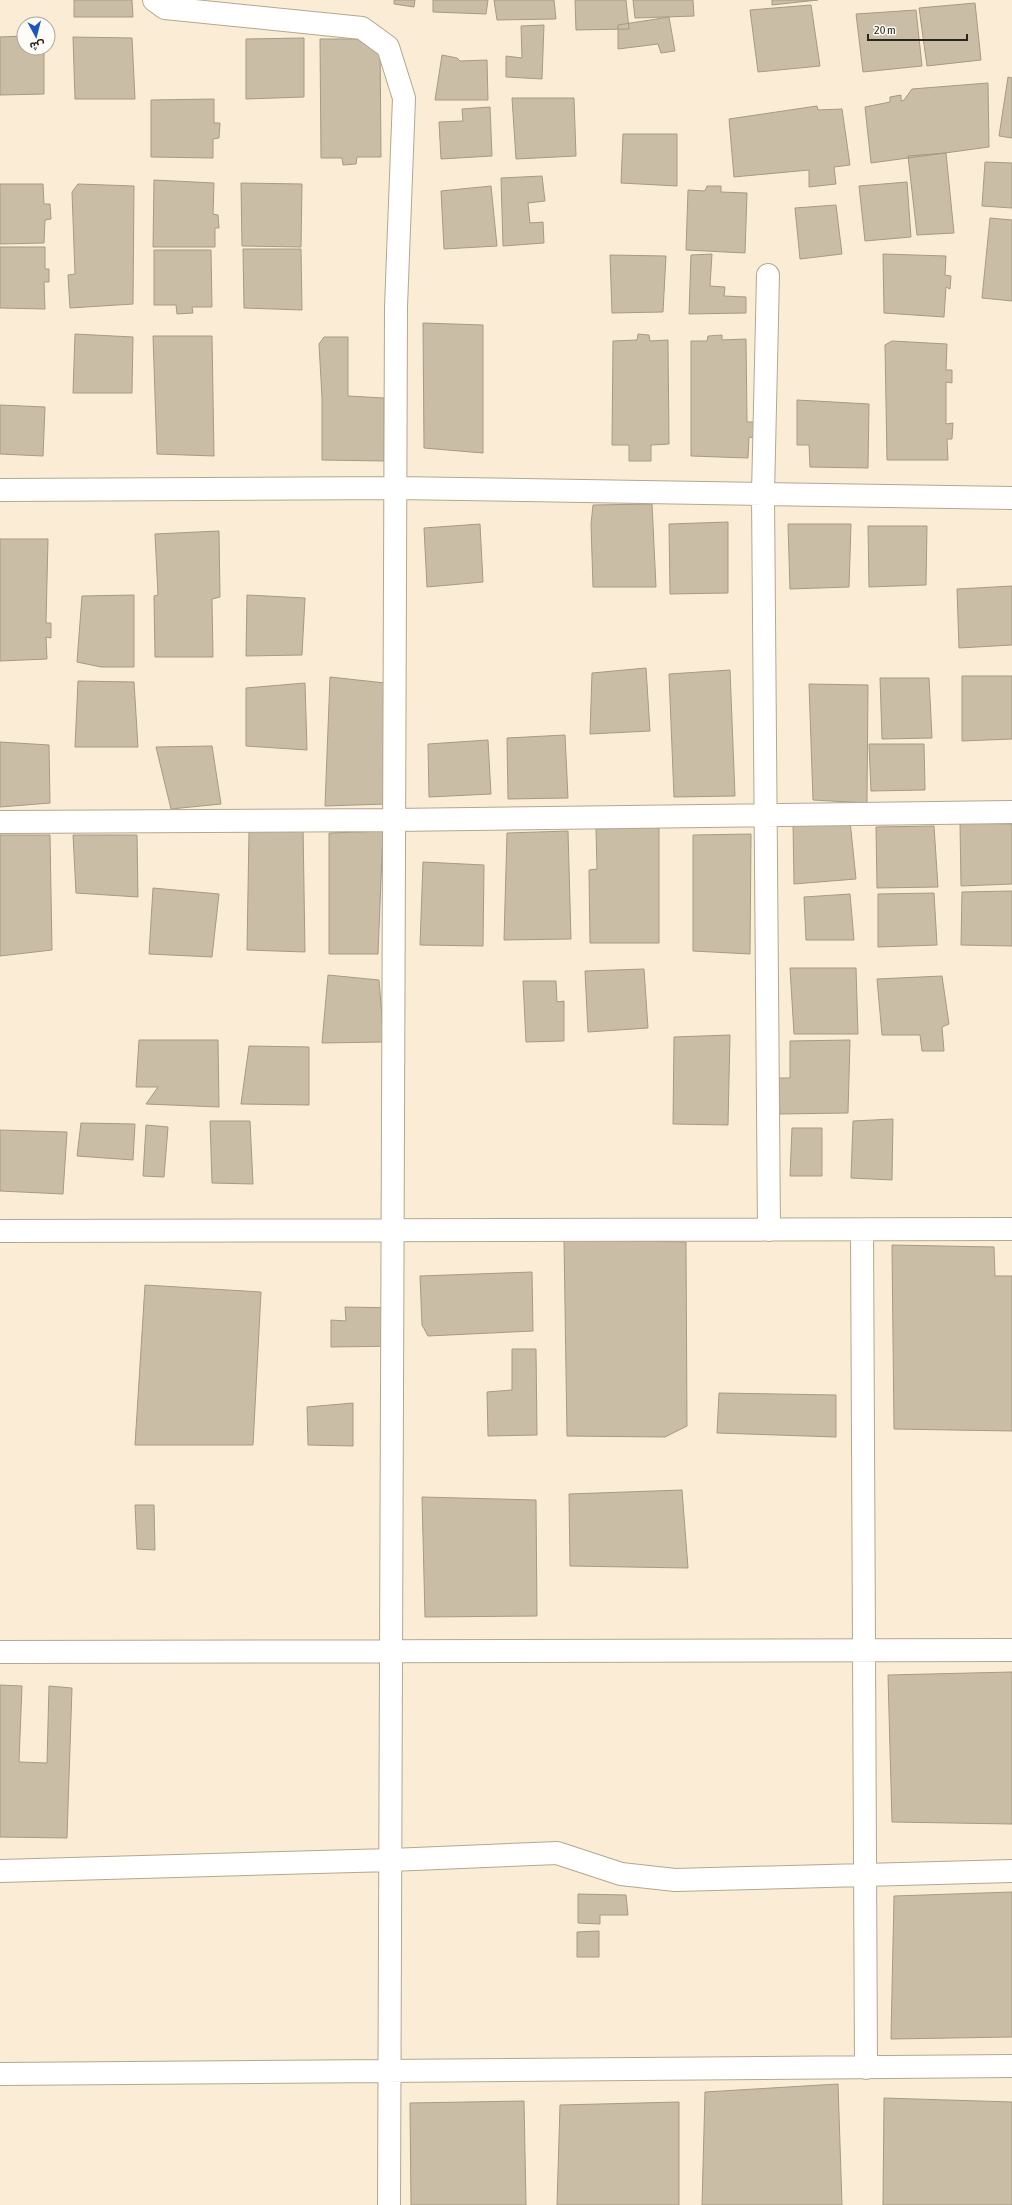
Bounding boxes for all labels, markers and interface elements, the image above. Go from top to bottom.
north arrow [16,16,56,56]
scale bar [868,16,967,42]
text: 20 m [874,23,896,37]
text: ش [29,38,45,53]

